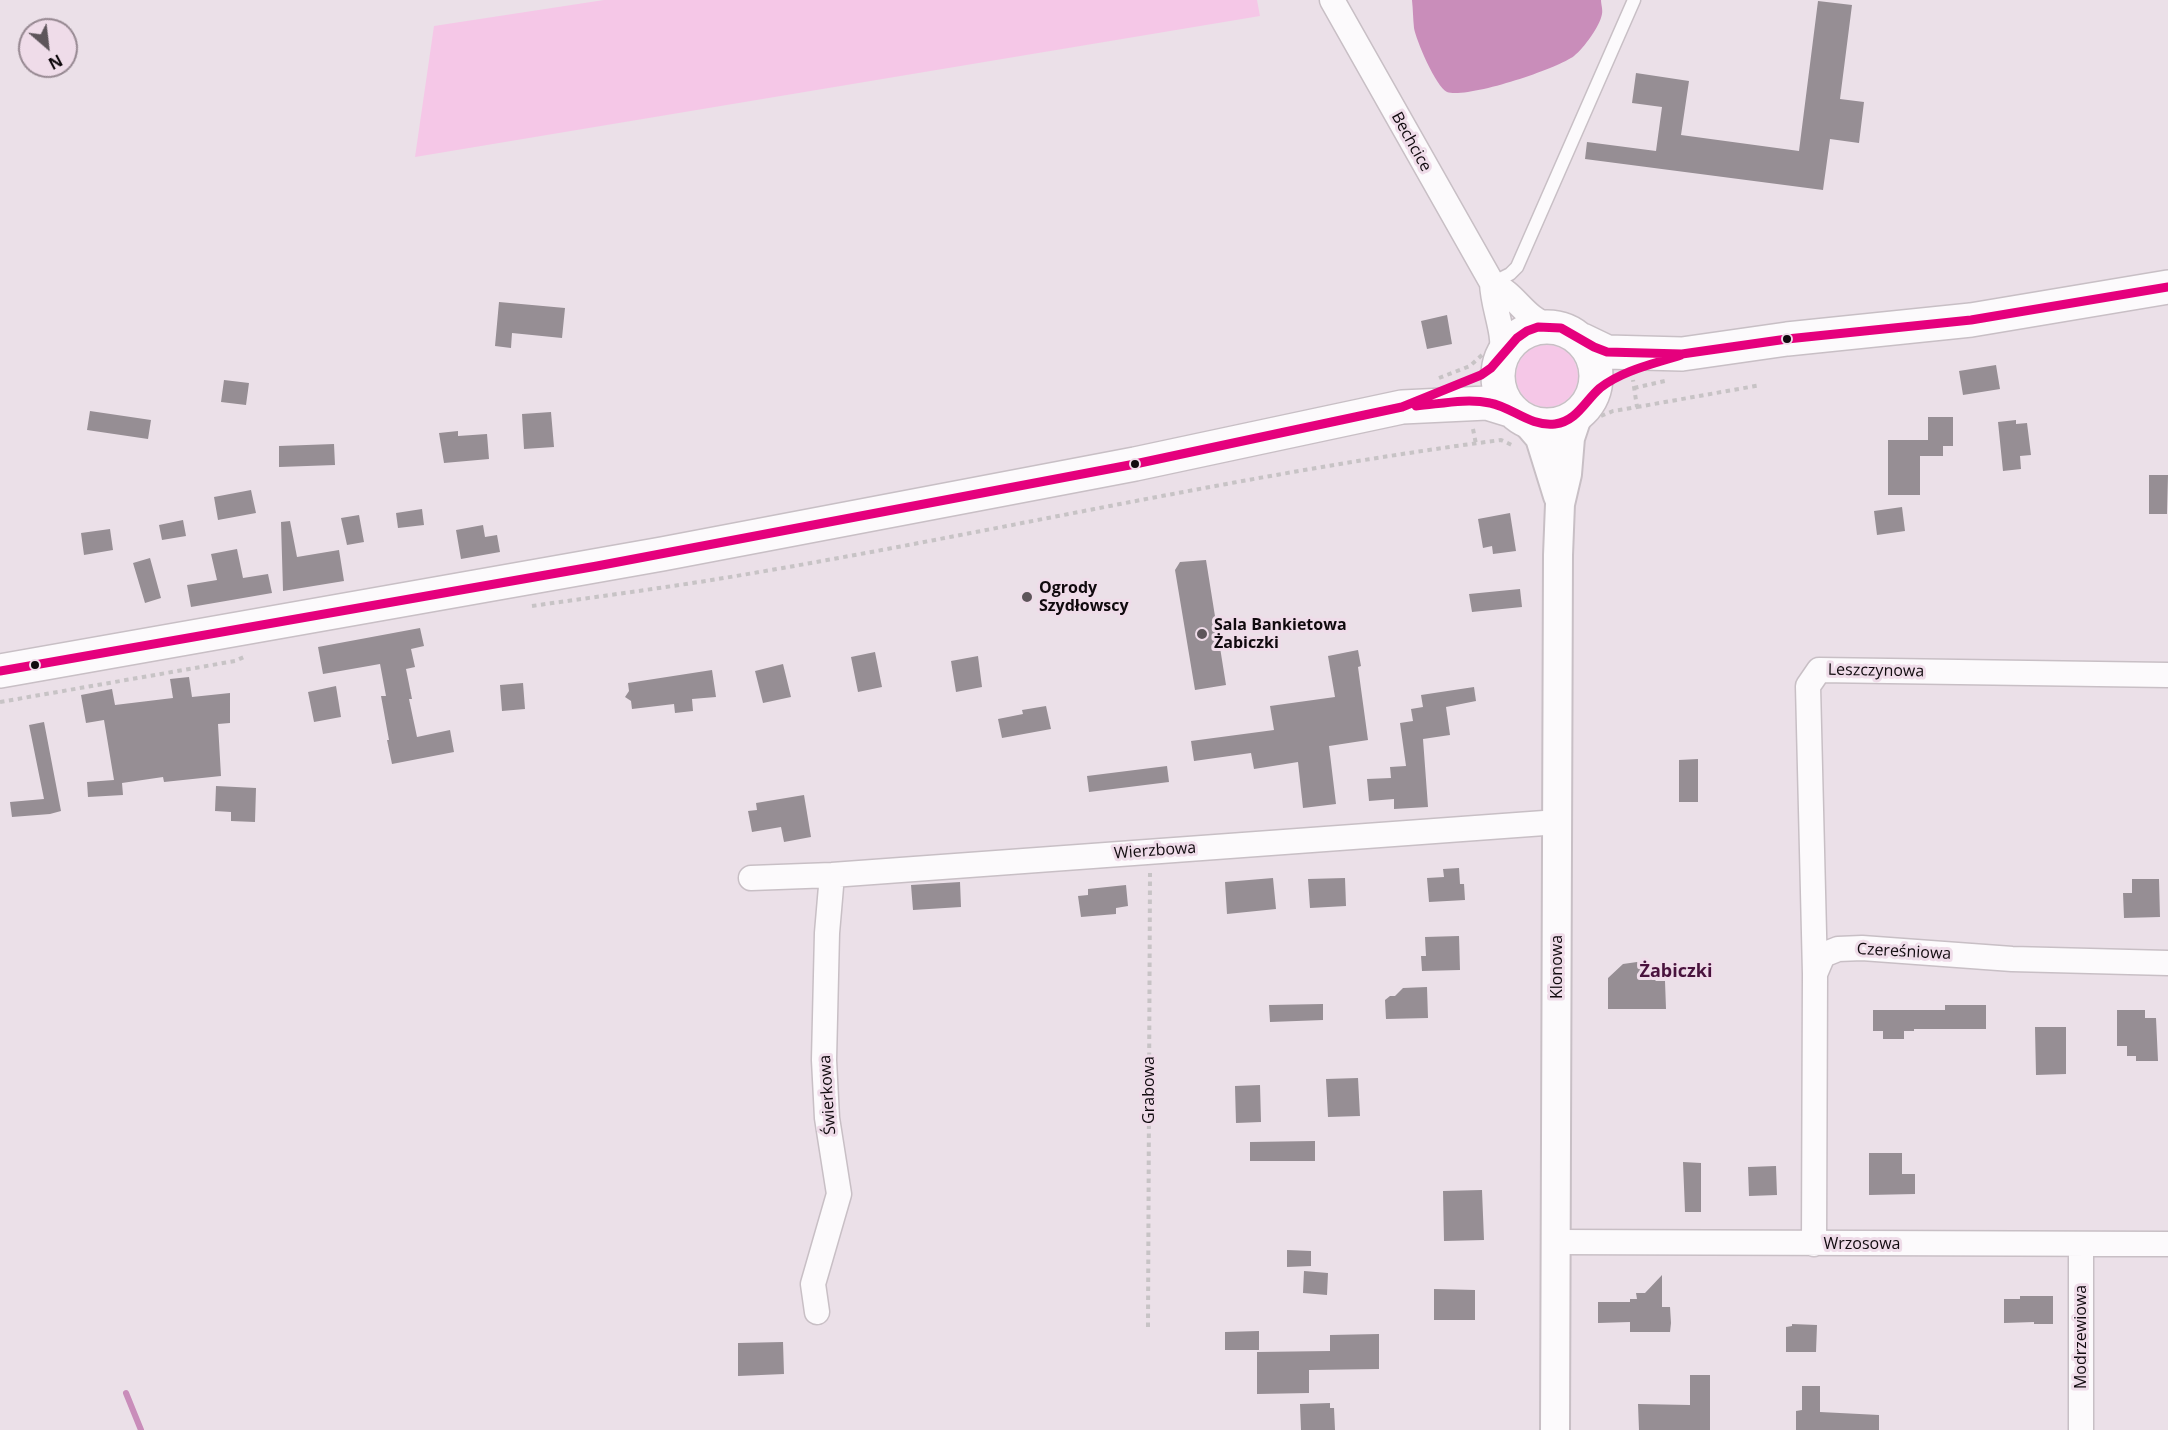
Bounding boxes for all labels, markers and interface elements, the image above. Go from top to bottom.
north arrow [18,18,78,78]
text: N [45,49,66,75]
street label: Bechcice [1387,109,1435,175]
unlabelled marker [1781,333,1793,345]
unlabelled marker [1129,458,1141,470]
place label: Ogrody Szydłowscy [1039,578,1129,616]
marker: Ogrody Szydłowscy [1020,590,1034,604]
place label: Sala Bankietowa Żabiczki [1214,615,1347,653]
marker: Sala Bankietowa Żabiczki [1195,627,1209,641]
unlabelled marker [29,659,41,671]
street label: Leszczynowa [1828,661,1924,681]
street label: Wierzbowa [1113,839,1197,863]
street label: Klonowa [1547,935,1567,999]
street label: Czereśniowa [1856,940,1952,964]
district label: Żabiczki [1640,961,1712,983]
street label: Świerkowa [816,1054,840,1136]
street label: Grabowa [1139,1056,1159,1124]
street label: Wrzosowa [1824,1234,1900,1254]
street label: Modrzewiowa [2071,1285,2091,1389]

